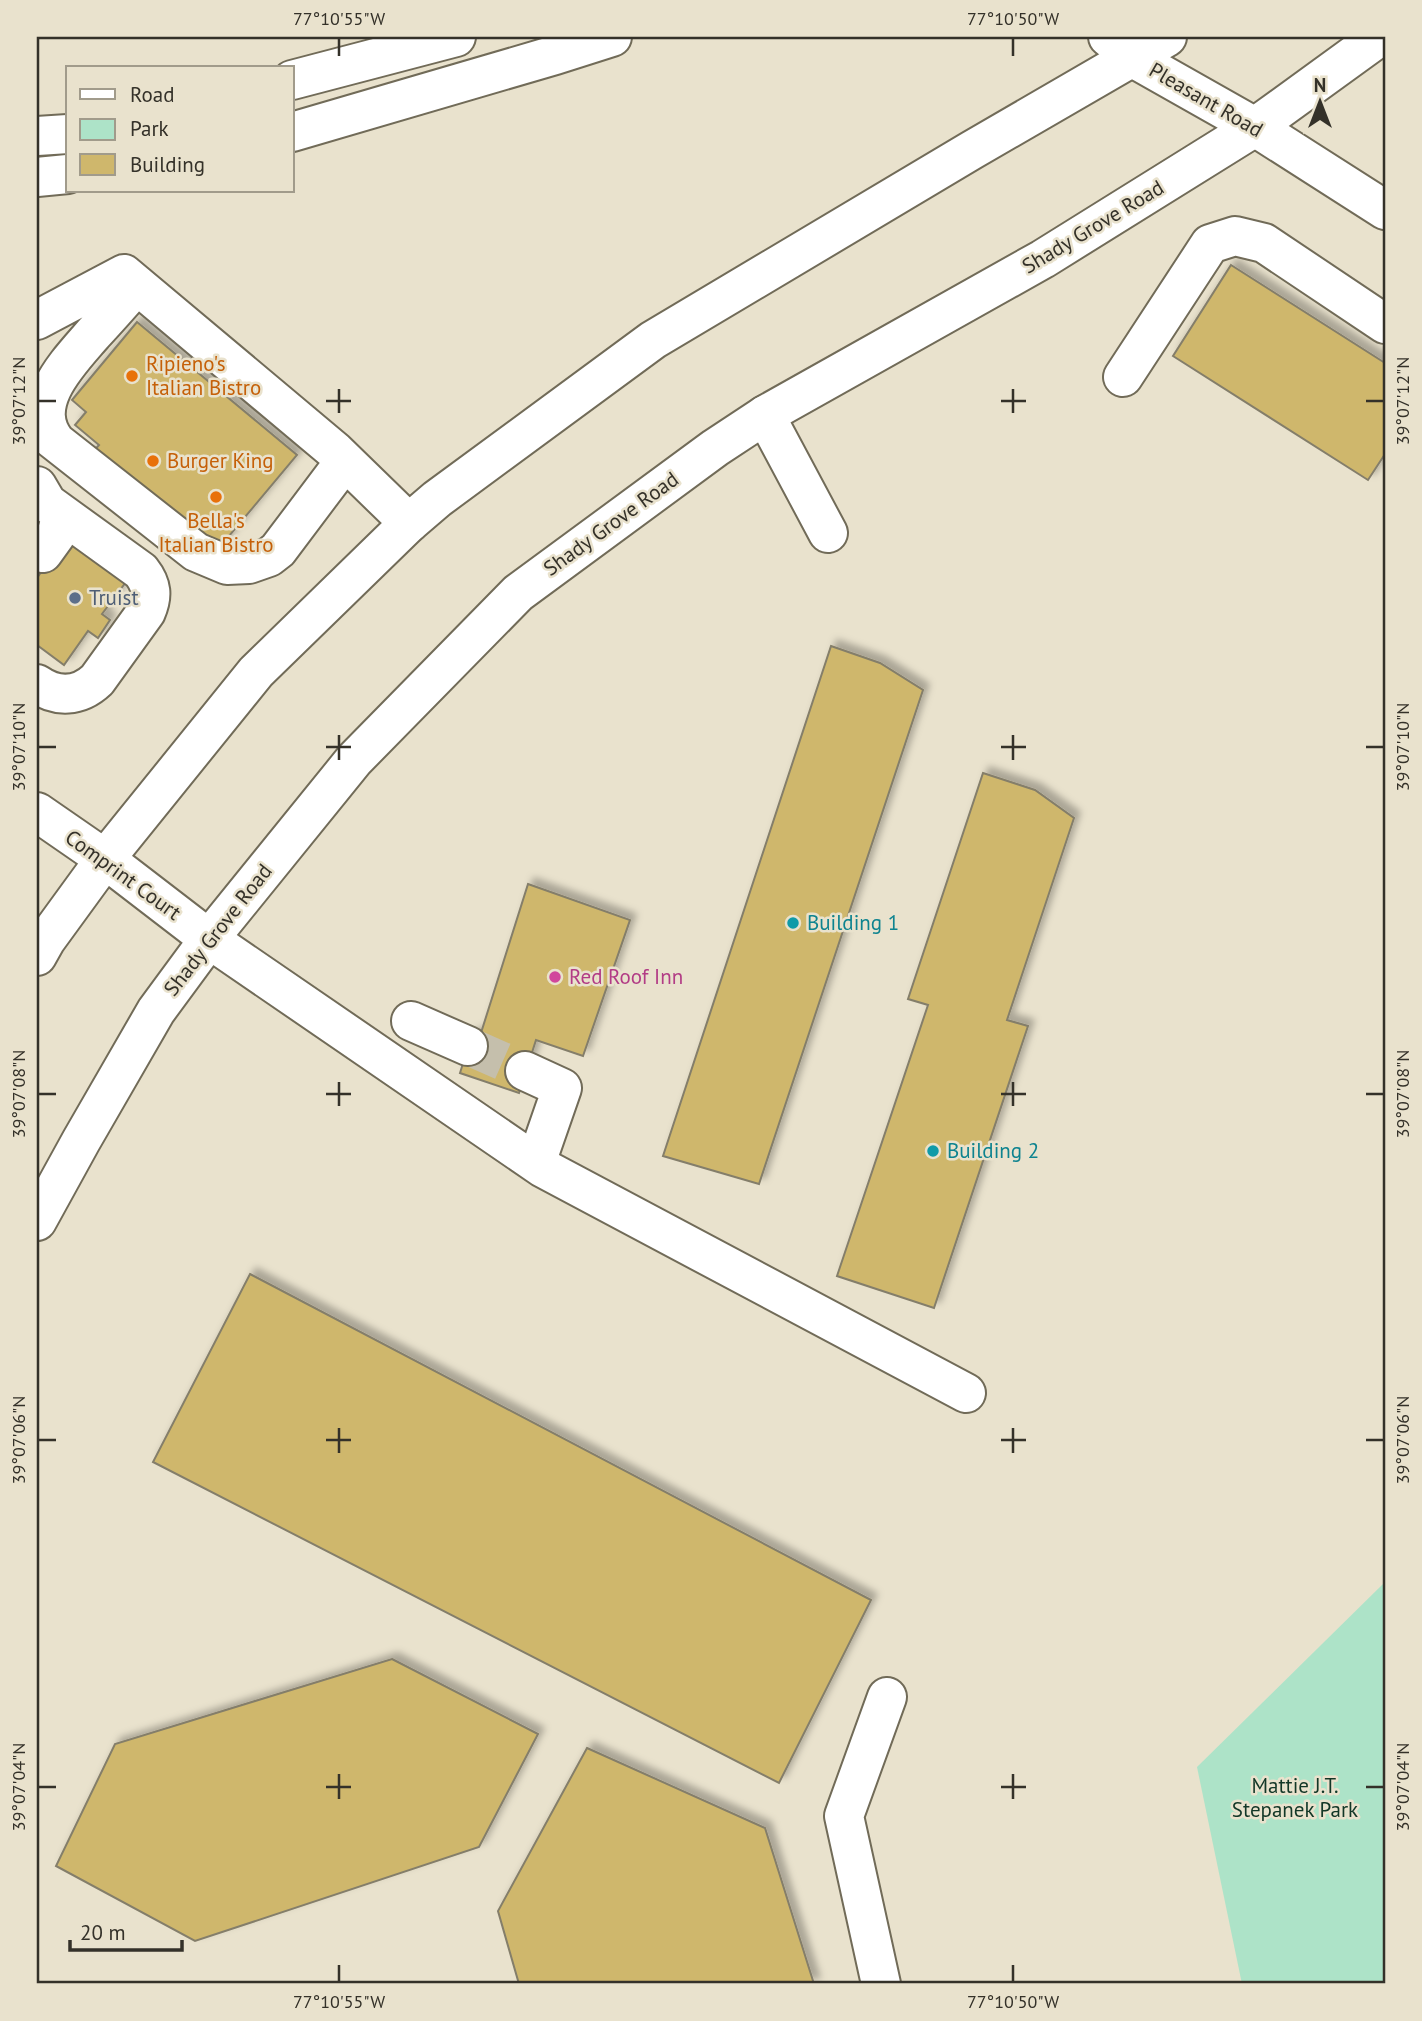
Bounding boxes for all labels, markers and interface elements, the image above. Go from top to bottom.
text: 77°10'55"W [293,7,385,30]
text: 77°10'50"W [967,7,1059,30]
street label: Pleasant Road [1145,56,1268,143]
legend [66,66,294,192]
north arrow [1286,66,1356,136]
text: N [1314,73,1326,97]
text: Road [130,81,174,108]
text: Park [130,115,169,142]
text: Building [130,151,205,178]
street label: Shady Grove Road [1017,174,1169,280]
place label: Ripieno's Italian Bistro [146,350,261,401]
text: 39°07'12"N [7,357,30,445]
text: 39°07'12"N [1391,357,1414,445]
marker: Ripieno's Italian Bistro [124,368,140,384]
place label: Burger King [167,447,274,474]
marker: Burger King [145,453,161,469]
street label: Shady Grove Road [538,465,684,582]
marker: Bella's Italian Bistro [208,489,224,505]
place label: Bella's Italian Bistro [158,507,274,558]
place label: Truist [89,584,139,611]
marker: Truist [67,590,83,606]
text: 39°07'10"N [7,703,30,791]
text: 39°07'10"N [1391,703,1414,791]
street label: Comprint Court [60,824,187,926]
street label: Shady Grove Road [158,858,278,1001]
place label: Building 1 [807,909,899,936]
marker: Building 1 [785,915,801,931]
place label: Red Roof Inn [569,963,683,990]
marker: Red Roof Inn [547,969,563,985]
text: 39°07'08"N [7,1050,30,1138]
text: 39°07'08"N [1391,1050,1414,1138]
place label: Building 2 [947,1137,1039,1164]
marker: Building 2 [925,1143,941,1159]
text: 39°07'06"N [7,1396,30,1484]
text: 39°07'06"N [1391,1396,1414,1484]
text: 39°07'04"N [7,1743,30,1831]
text: 39°07'04"N [1391,1743,1414,1831]
park label: Mattie J.T. Stepanek Park [1232,1772,1358,1823]
scale bar [70,1909,182,1953]
text: 20 m [80,1919,126,1946]
text: 77°10'55"W [293,1990,385,2013]
text: 77°10'50"W [967,1990,1059,2013]

